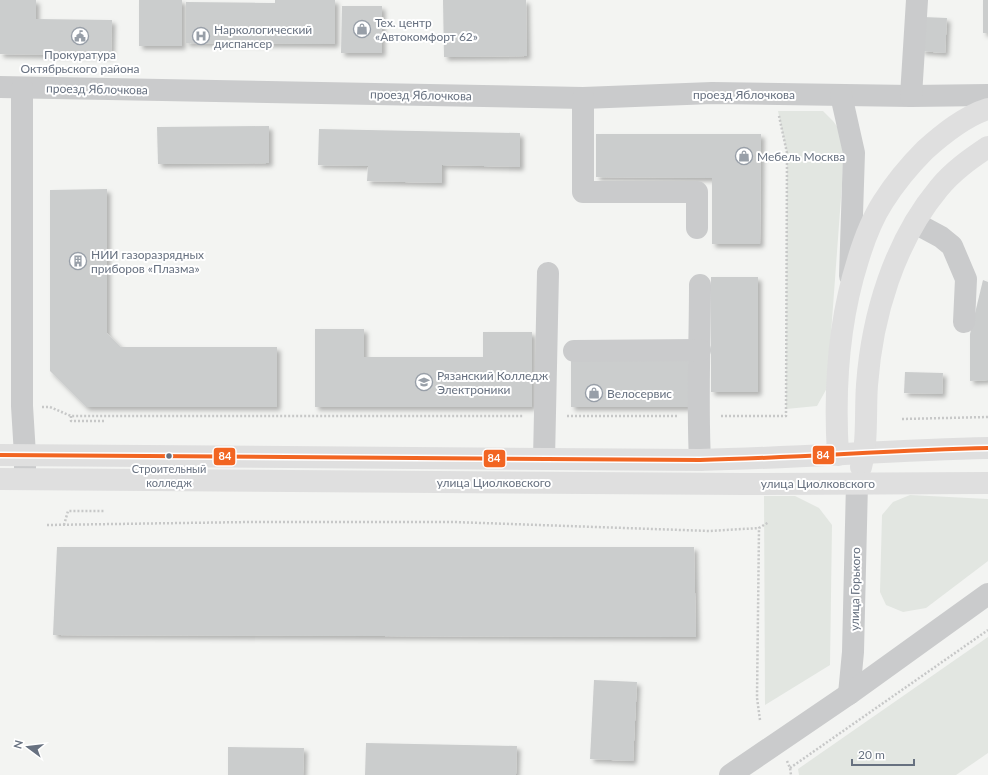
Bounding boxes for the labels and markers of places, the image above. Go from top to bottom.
place label: Тех. центр «Автокомфорт 62» [375,15,478,44]
shop icon: Тех. центр «Автокомфорт 62» [352,19,372,39]
place label: Наркологический диспансер [214,22,312,51]
public building icon: Прокуратура Октябрьского района [70,26,90,46]
hospital icon: Наркологический диспансер [191,26,211,46]
place label: Прокуратура Октябрьского района [20,47,140,76]
shop icon: Мебель Москва [734,146,754,166]
place label: Мебель Москва [757,149,845,164]
place label: НИИ газоразрядных приборов «Плазма» [91,247,204,276]
building icon: НИИ газоразрядных приборов «Плазма» [68,251,88,271]
place label: Рязанский Колледж Электроники [437,368,549,397]
school or university icon: Рязанский Колледж Электроники [414,372,434,392]
shop icon: Велосервис [584,383,604,403]
place label: Велосервис [607,386,672,401]
marker: Строительный колледж [164,451,174,461]
place label: Строительный колледж [132,462,206,489]

